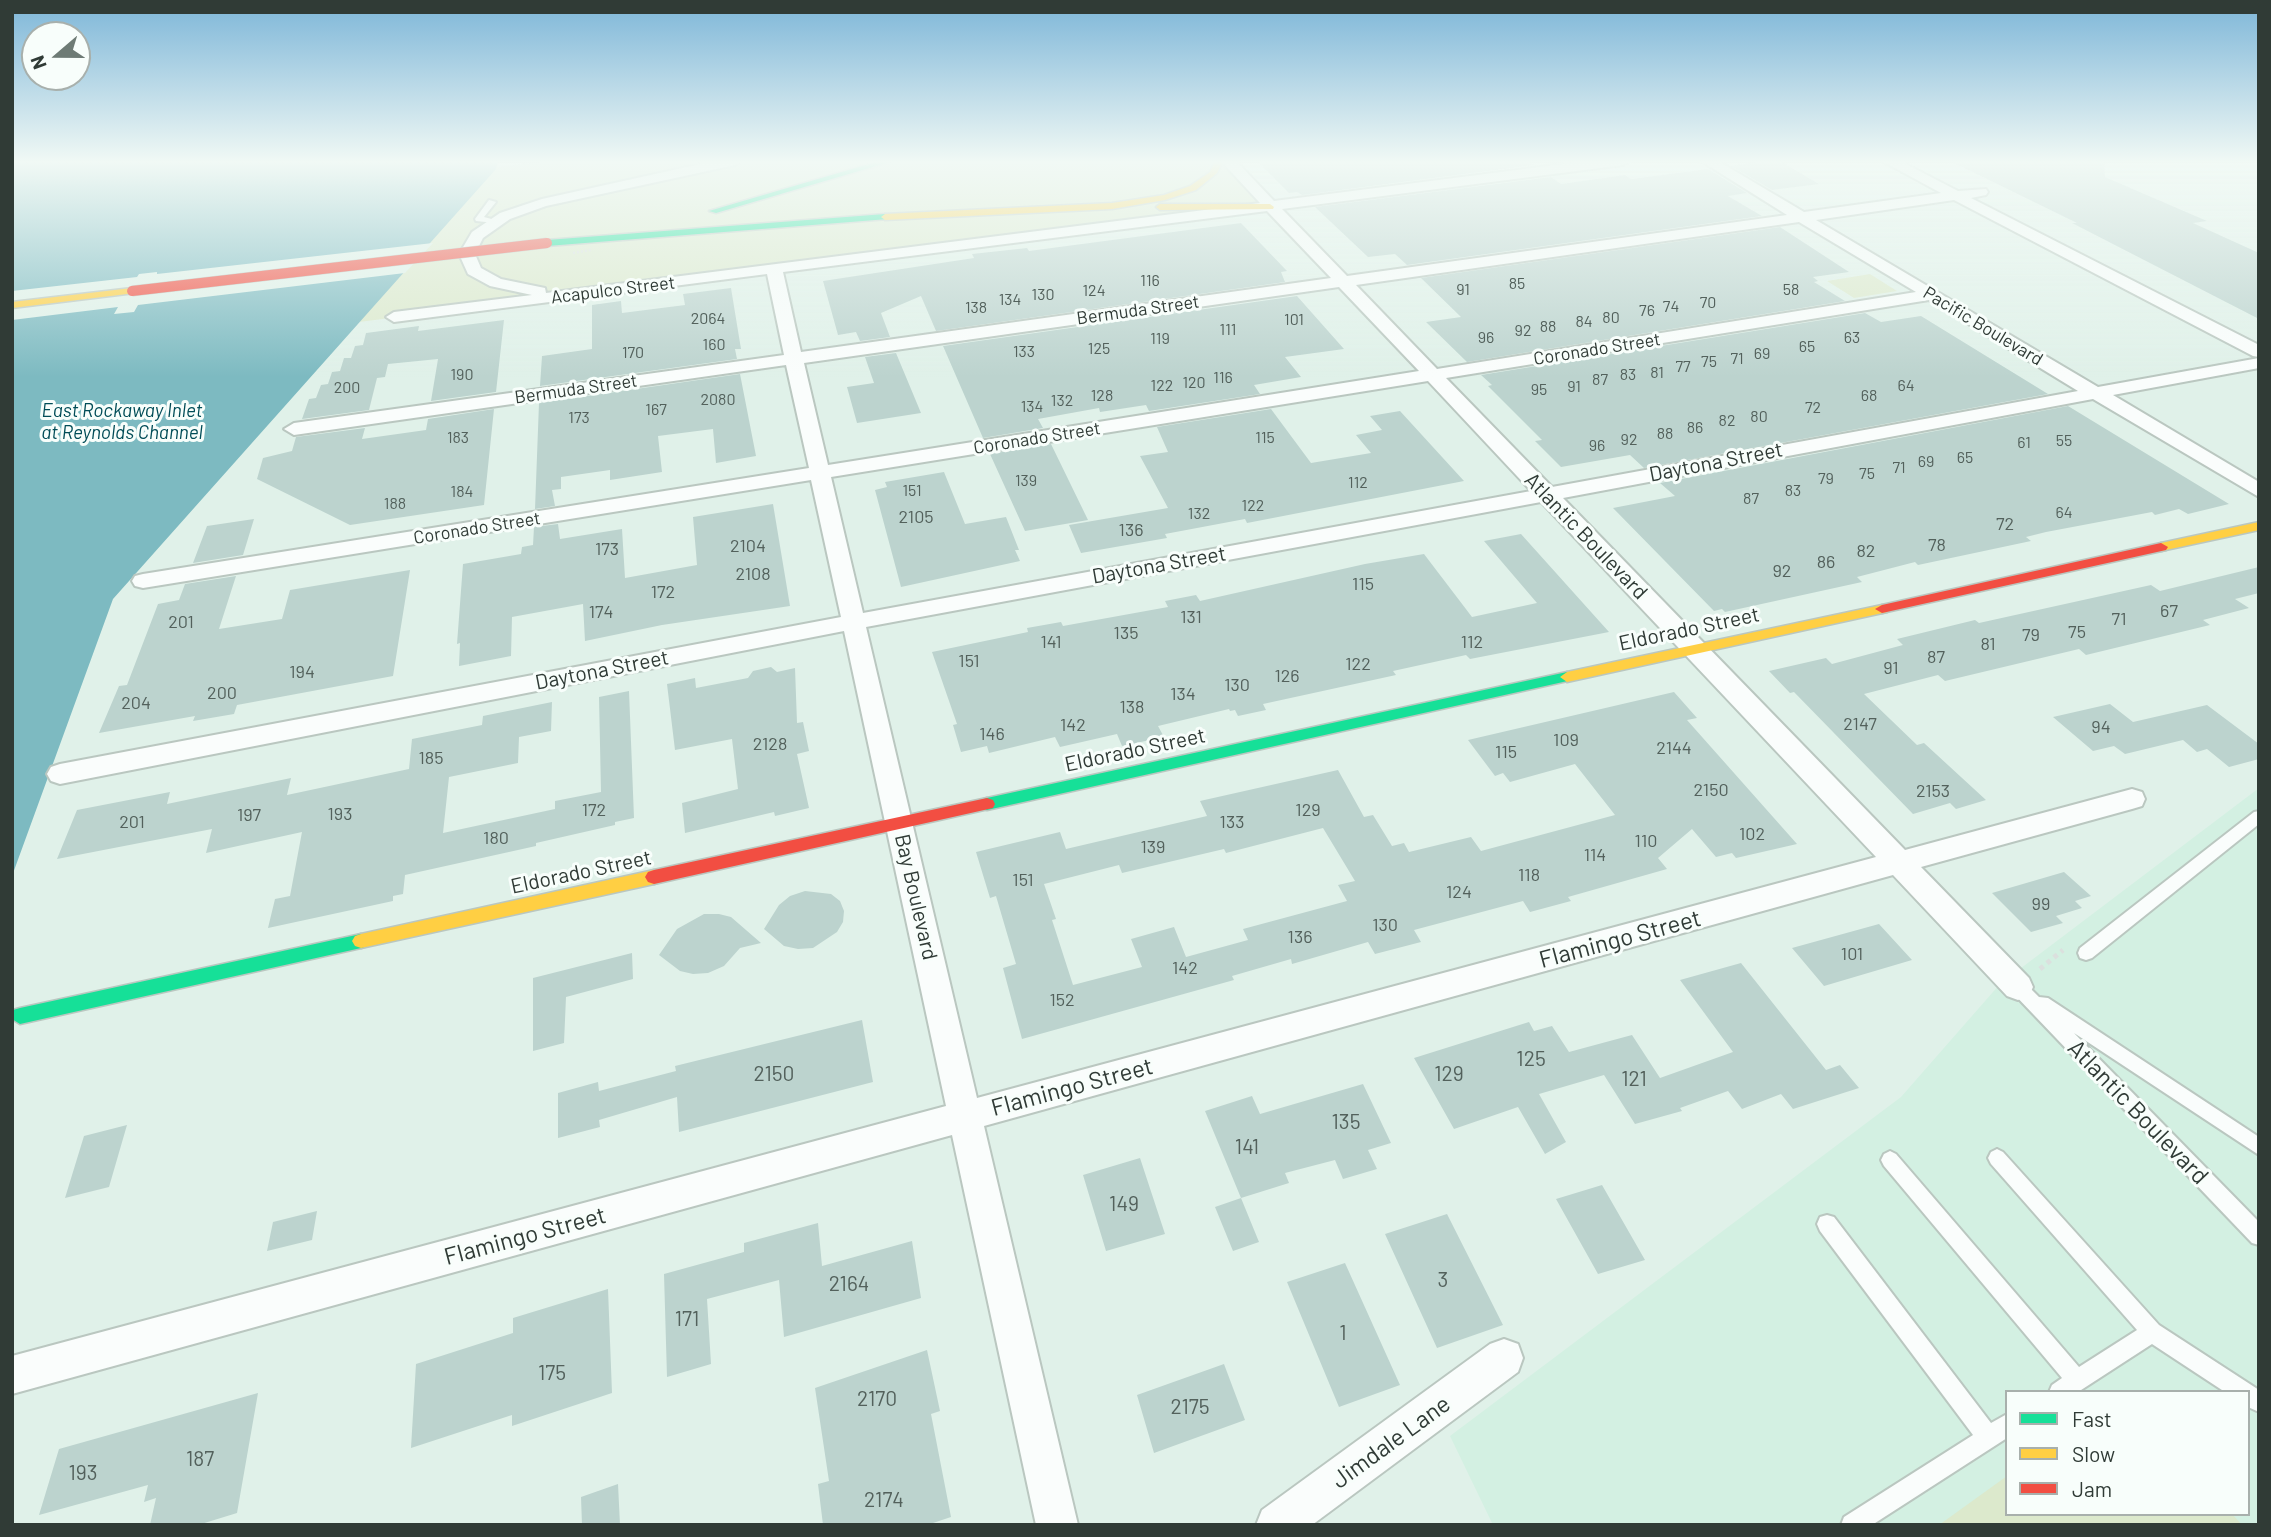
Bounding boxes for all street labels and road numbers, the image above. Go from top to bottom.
street label: Acapulco Street [550,272,676,308]
street label: Pacific Boulevard [1919,282,2047,370]
street label: Bermuda Street [1075,291,1201,329]
street label: Coronado Street [1532,328,1662,370]
street label: Bermuda Street [513,370,639,408]
street label: Coronado Street [972,417,1102,459]
street label: Daytona Street [1647,437,1785,487]
street label: Atlantic Boulevard [1519,467,1653,605]
street label: Coronado Street [412,507,542,549]
street label: Daytona Street [1090,541,1228,589]
street label: Eldorado Street [1616,602,1762,656]
street label: Daytona Street [533,645,671,695]
street label: Eldorado Street [1062,723,1208,777]
street label: Bay Boulevard [889,832,943,962]
street label: Eldorado Street [508,845,654,899]
street label: Flamingo Street [1536,904,1704,974]
street label: Atlantic Boulevard [2062,1034,2214,1190]
street label: Flamingo Street [988,1052,1156,1122]
street label: Flamingo Street [441,1201,609,1271]
street label: Jimdale Lane [1326,1389,1456,1495]

